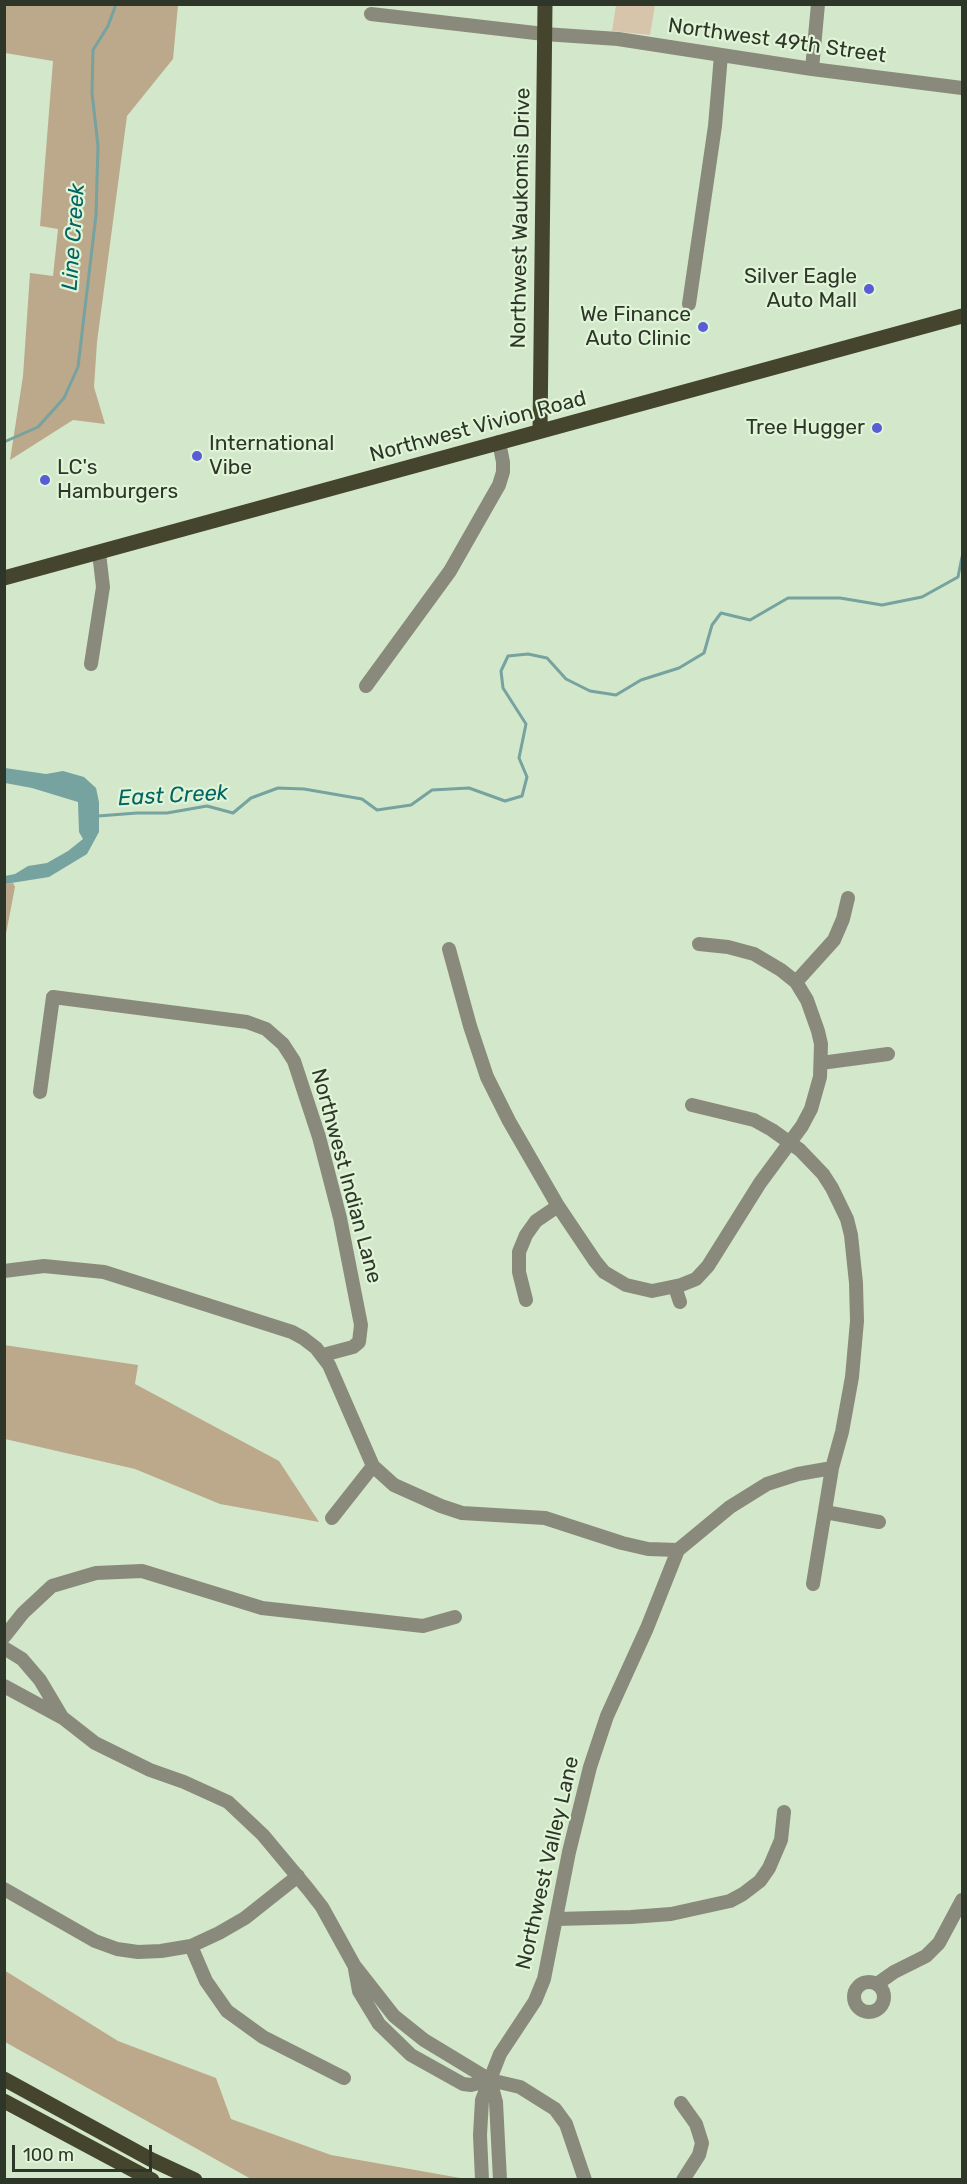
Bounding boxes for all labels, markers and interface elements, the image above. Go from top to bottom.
street label: Northwest 49th Street [666,13,888,69]
street label: Northwest Waukomis Drive [506,87,536,349]
water label: Line Creek [57,182,91,292]
place label: Silver Eagle Auto Mall [744,264,857,314]
marker: Silver Eagle Auto Mall [862,282,876,296]
place label: We Finance Auto Clinic [580,302,691,352]
marker: We Finance Auto Clinic [696,320,710,334]
street label: Northwest Vivion Road [367,386,589,468]
place label: Tree Hugger [746,415,865,441]
marker: Tree Hugger [870,421,884,435]
place label: International Vibe [209,431,334,481]
marker: International Vibe [190,449,204,463]
place label: LC's Hamburgers [57,455,178,505]
marker: LC's Hamburgers [38,473,52,487]
water label: East Creek [117,780,229,812]
street label: Northwest Indian Lane [305,1066,387,1286]
street label: Northwest Valley Lane [511,1754,585,1972]
scale bar [15,2133,154,2171]
text: 100 m [23,2144,74,2166]

